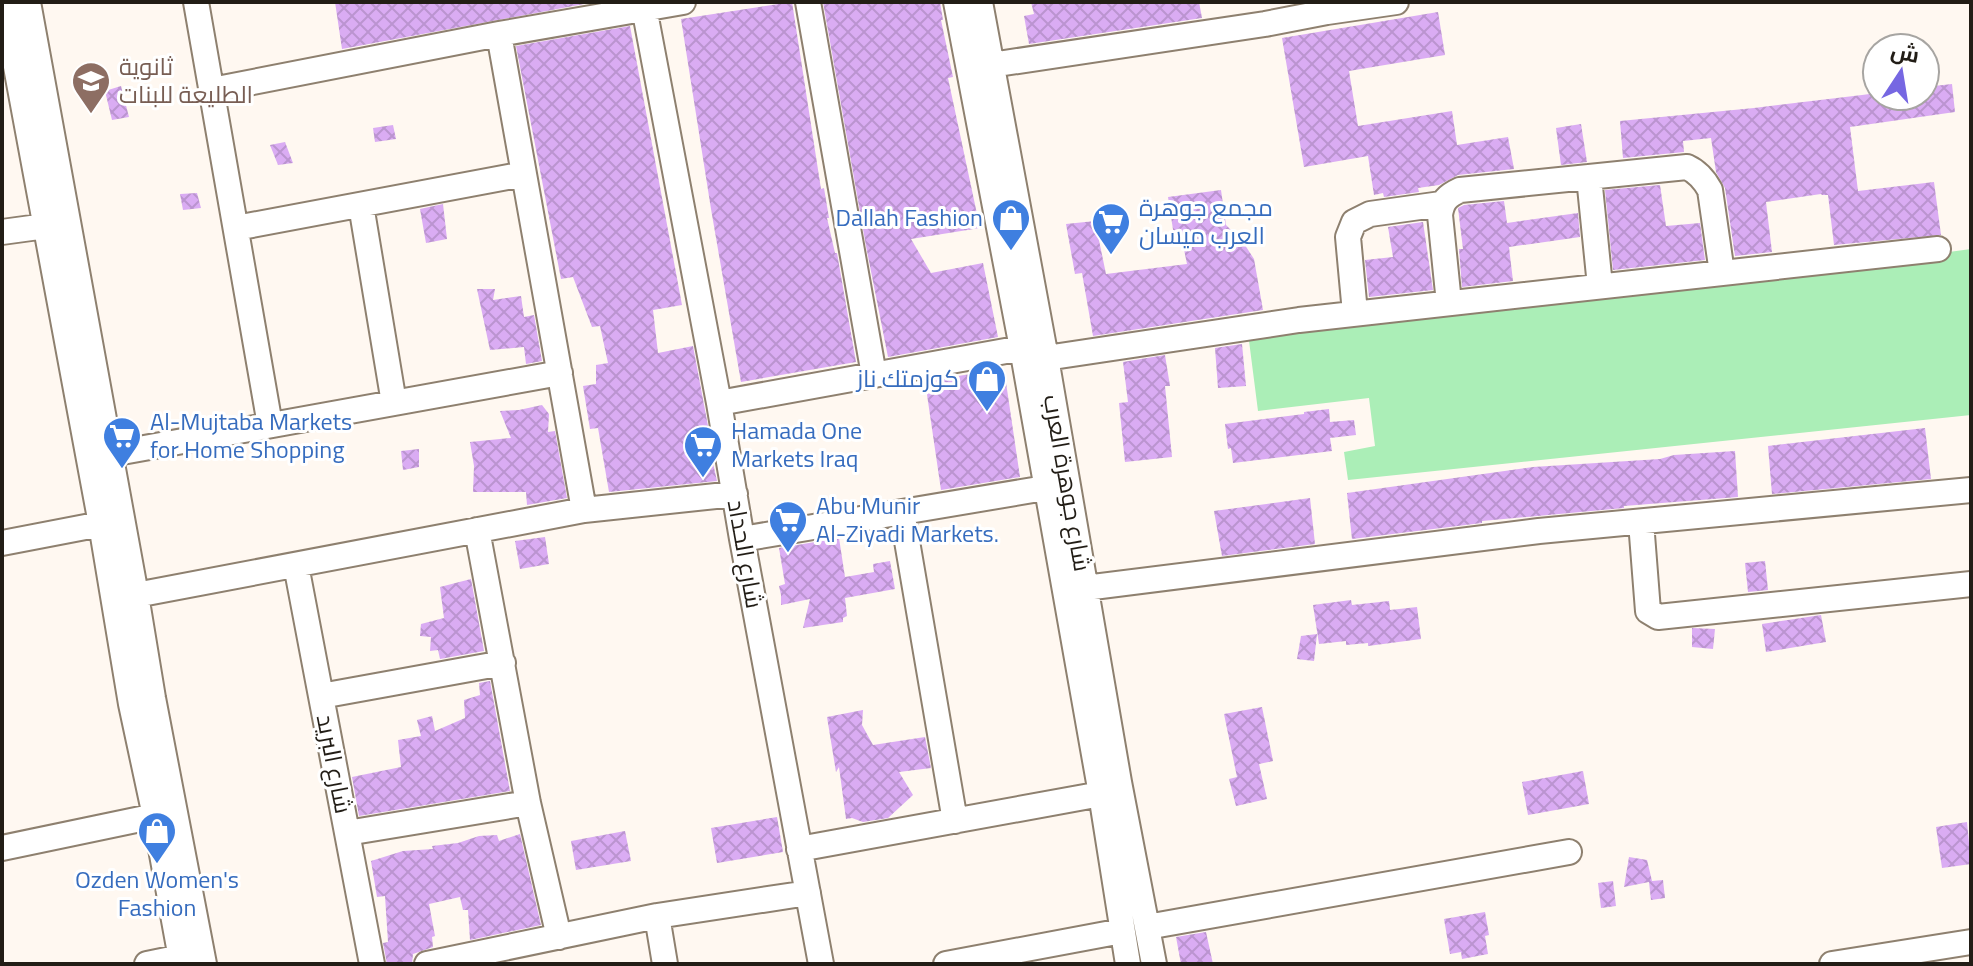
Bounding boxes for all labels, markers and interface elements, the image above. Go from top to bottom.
north arrow [1861,32,1941,112]
text: ش [1888,33,1923,72]
place label: ثانوية الطليعة للبنات [119,48,253,112]
school or university icon: ثانوية الطليعة للبنات [70,60,112,115]
place label: مجمع جوهرة العرب ميسان [1139,189,1273,253]
shop icon: Dallah Fashion [990,197,1032,252]
place label: Dallah Fashion [835,199,983,235]
supermarket icon: مجمع جوهرة العرب ميسان [1090,201,1132,256]
shop icon: كوزمتك ناز [966,358,1008,413]
place label: كوزمتك ناز [855,360,959,396]
street label: شارع جوهرة العرب [1035,392,1101,574]
place label: Al-Mujtaba Markets for Home Shopping [150,403,352,467]
place label: Hamada One Markets Iraq [731,412,862,476]
supermarket icon: Al-Mujtaba Markets for Home Shopping [101,415,143,470]
supermarket icon: Hamada One Markets Iraq [682,424,724,479]
place label: Abu Munir Al-Ziyadi Markets. [816,487,999,551]
street label: شارع الحداد [719,496,773,611]
supermarket icon: Abu Munir Al-Ziyadi Markets. [767,499,809,554]
street label: شارع البريد [308,711,362,816]
shop icon: Ozden Women's Fashion [136,810,178,865]
place label: Ozden Women's Fashion [75,861,239,925]

